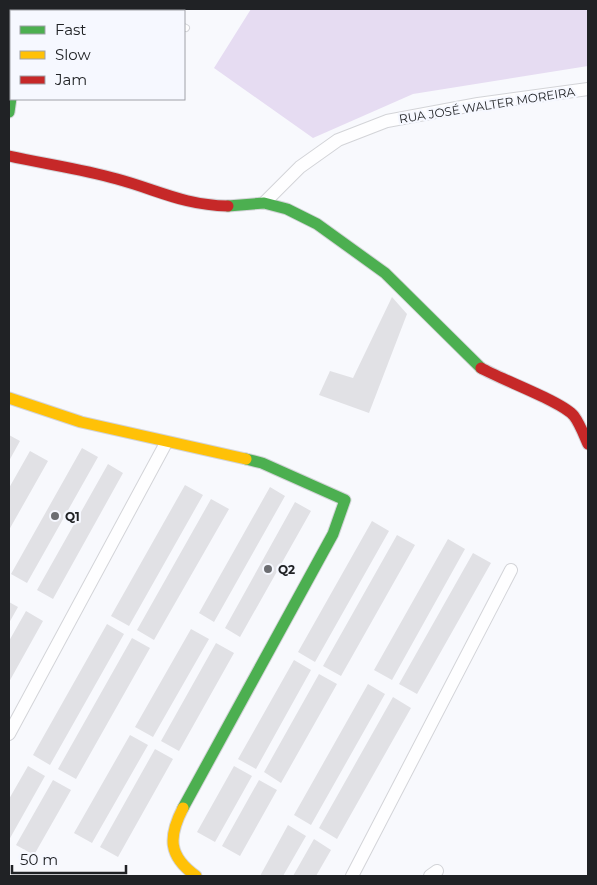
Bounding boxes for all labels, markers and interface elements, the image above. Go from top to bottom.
legend [10,10,185,100]
text: Fast [55,20,86,39]
text: Slow [55,45,91,64]
text: Jam [54,70,87,89]
street label: RUA JOSÉ WALTER MOREIRA [398,84,576,126]
place label: Q1 [65,509,80,524]
marker: Q1 [49,510,61,522]
place label: Q2 [278,562,295,577]
marker: Q2 [262,563,274,575]
scale bar [12,842,126,874]
text: 50 m [20,850,58,869]

